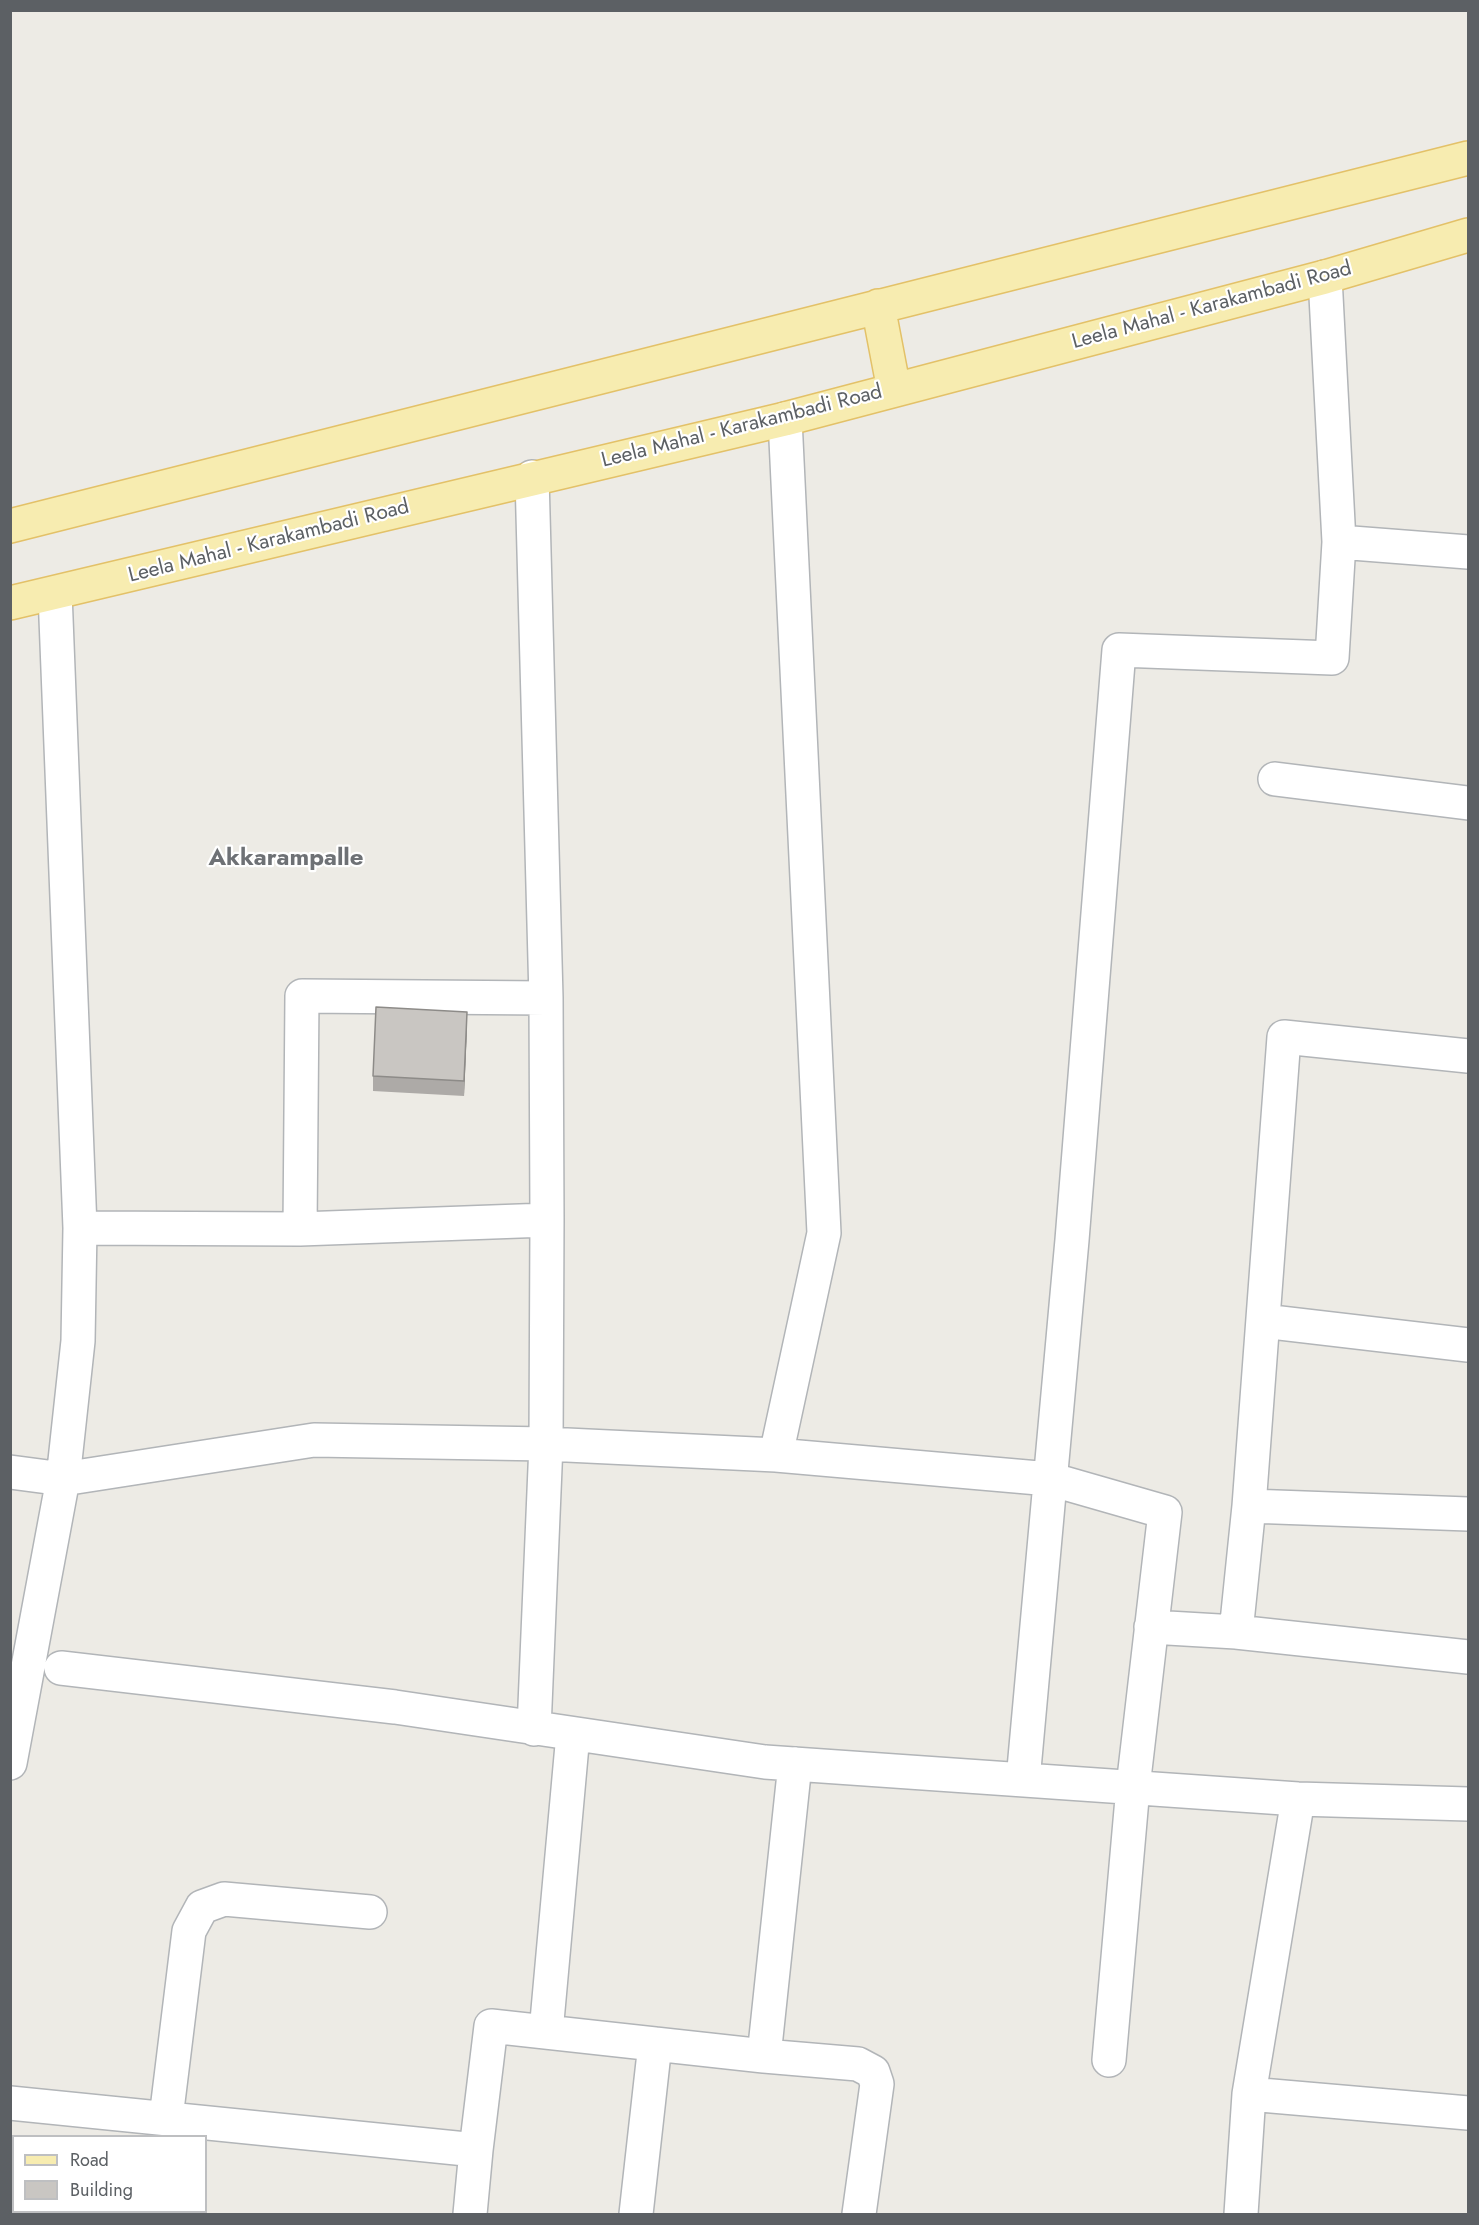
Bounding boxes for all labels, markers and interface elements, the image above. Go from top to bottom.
street label: Leela Mahal - Karakambadi Road [1069,256,1355,356]
street label: Leela Mahal - Karakambadi Road [599,380,885,474]
street label: Leela Mahal - Karakambadi Road [126,495,412,589]
district label: Akkarampalle [208,845,364,873]
legend [12,2135,207,2213]
text: Road [70,2147,109,2173]
text: Building [70,2177,133,2203]

